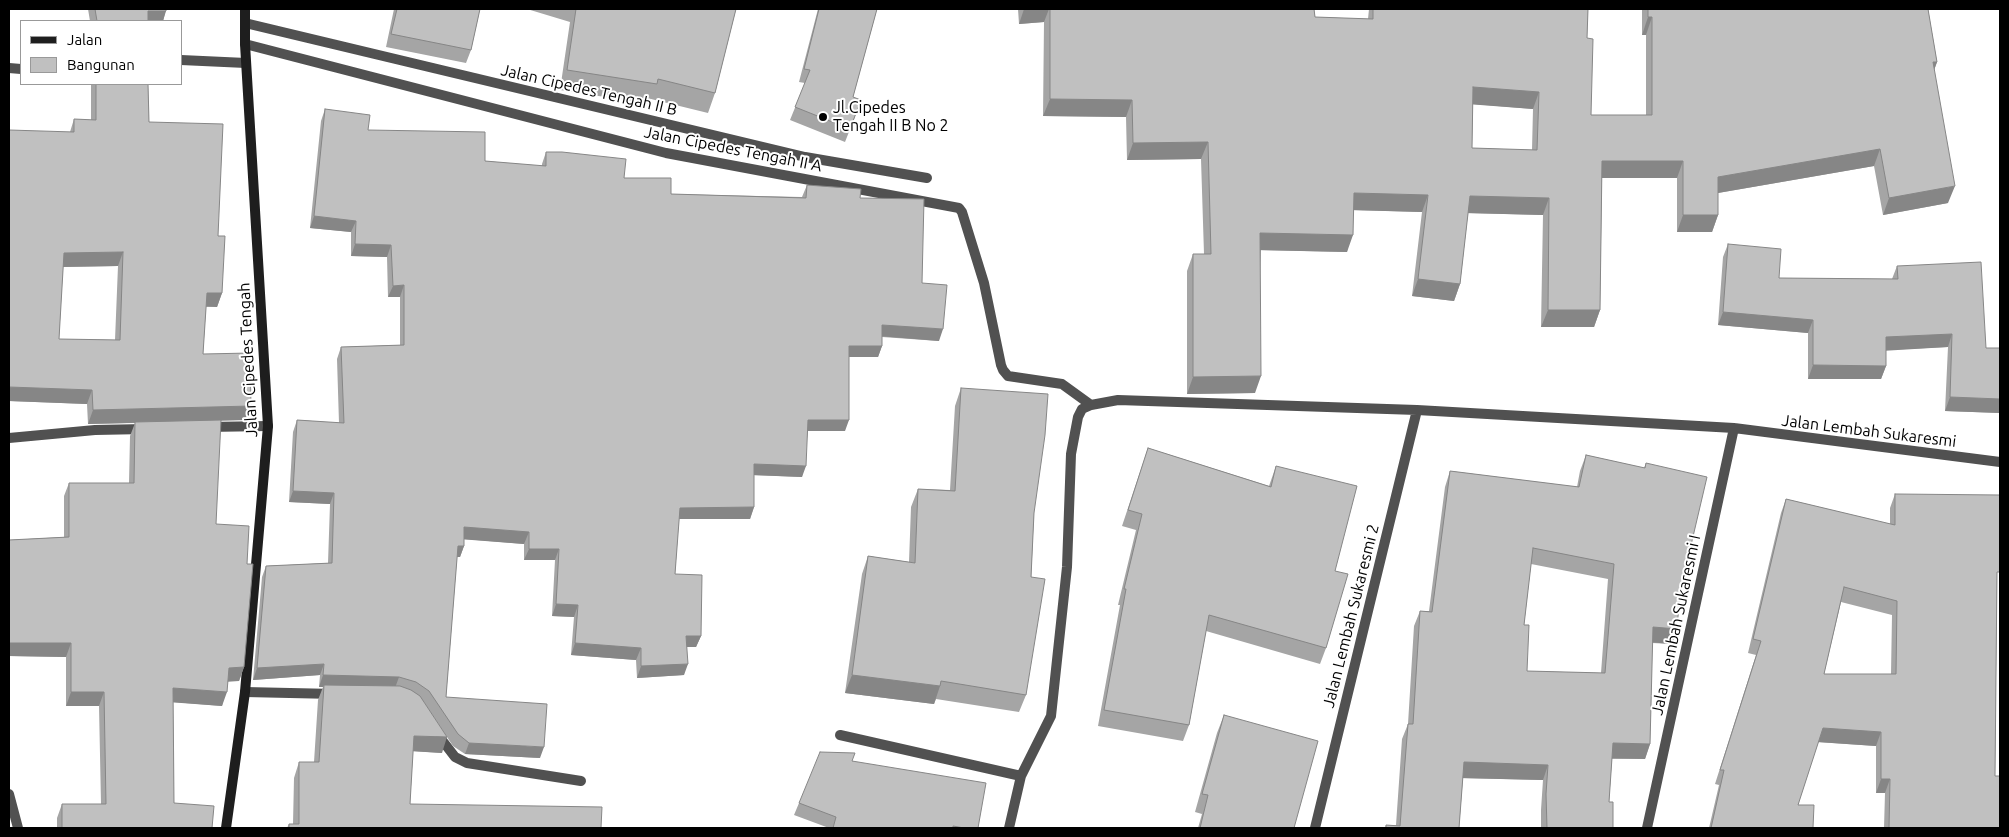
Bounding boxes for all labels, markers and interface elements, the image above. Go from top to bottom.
legend [20,20,182,85]
text: Jalan [67,31,102,48]
text: Bangunan [67,56,135,73]
street label: Jalan Cipedes Tengah II B [499,60,679,120]
place label: Jl.Cipedes Tengah II B No 2 [833,98,948,136]
marker: Jl.Cipedes Tengah II B No 2 [817,111,829,123]
street label: Jalan Cipedes Tengah II A [643,122,823,176]
street label: Jalan Cipedes Tengah [234,282,262,438]
street label: Jalan Lembah Sukaresmi [1781,411,1957,451]
street label: Jalan Lembah Sukaresmi 2 [1319,522,1383,710]
street label: Jalan Lembah Sukaresmi I [1648,533,1704,717]

